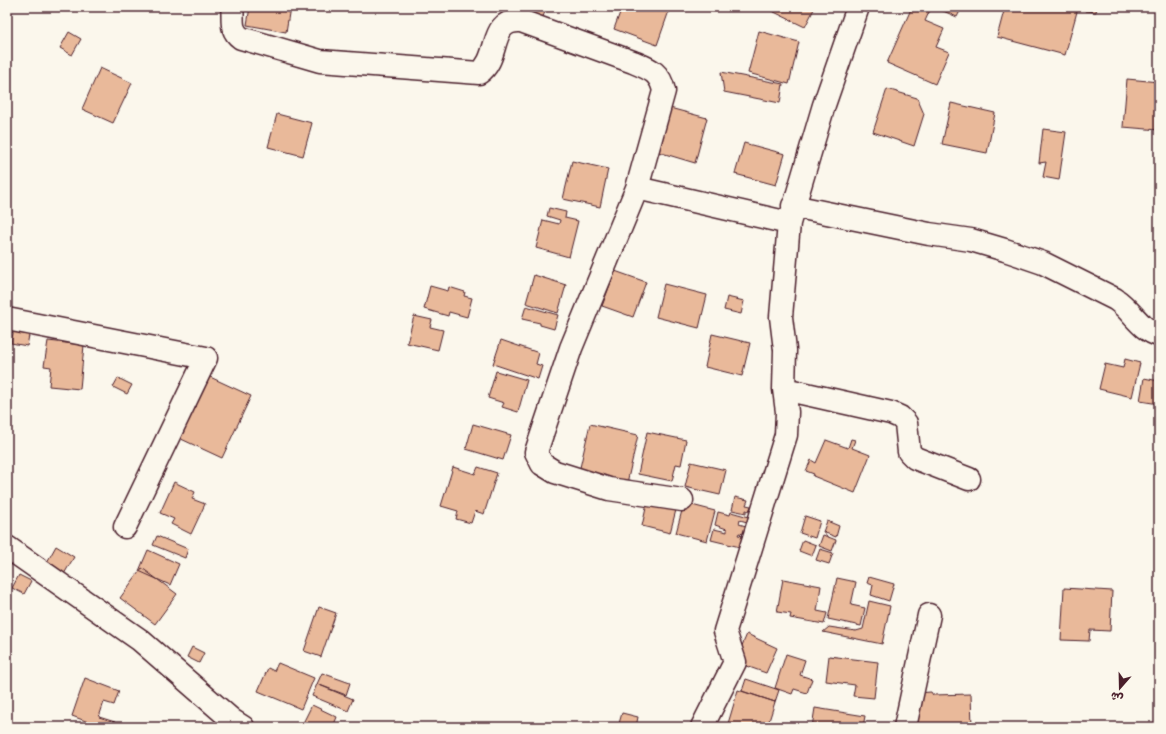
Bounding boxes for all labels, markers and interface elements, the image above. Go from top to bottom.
north arrow [1100,668,1140,708]
text: ش [1108,689,1125,706]

